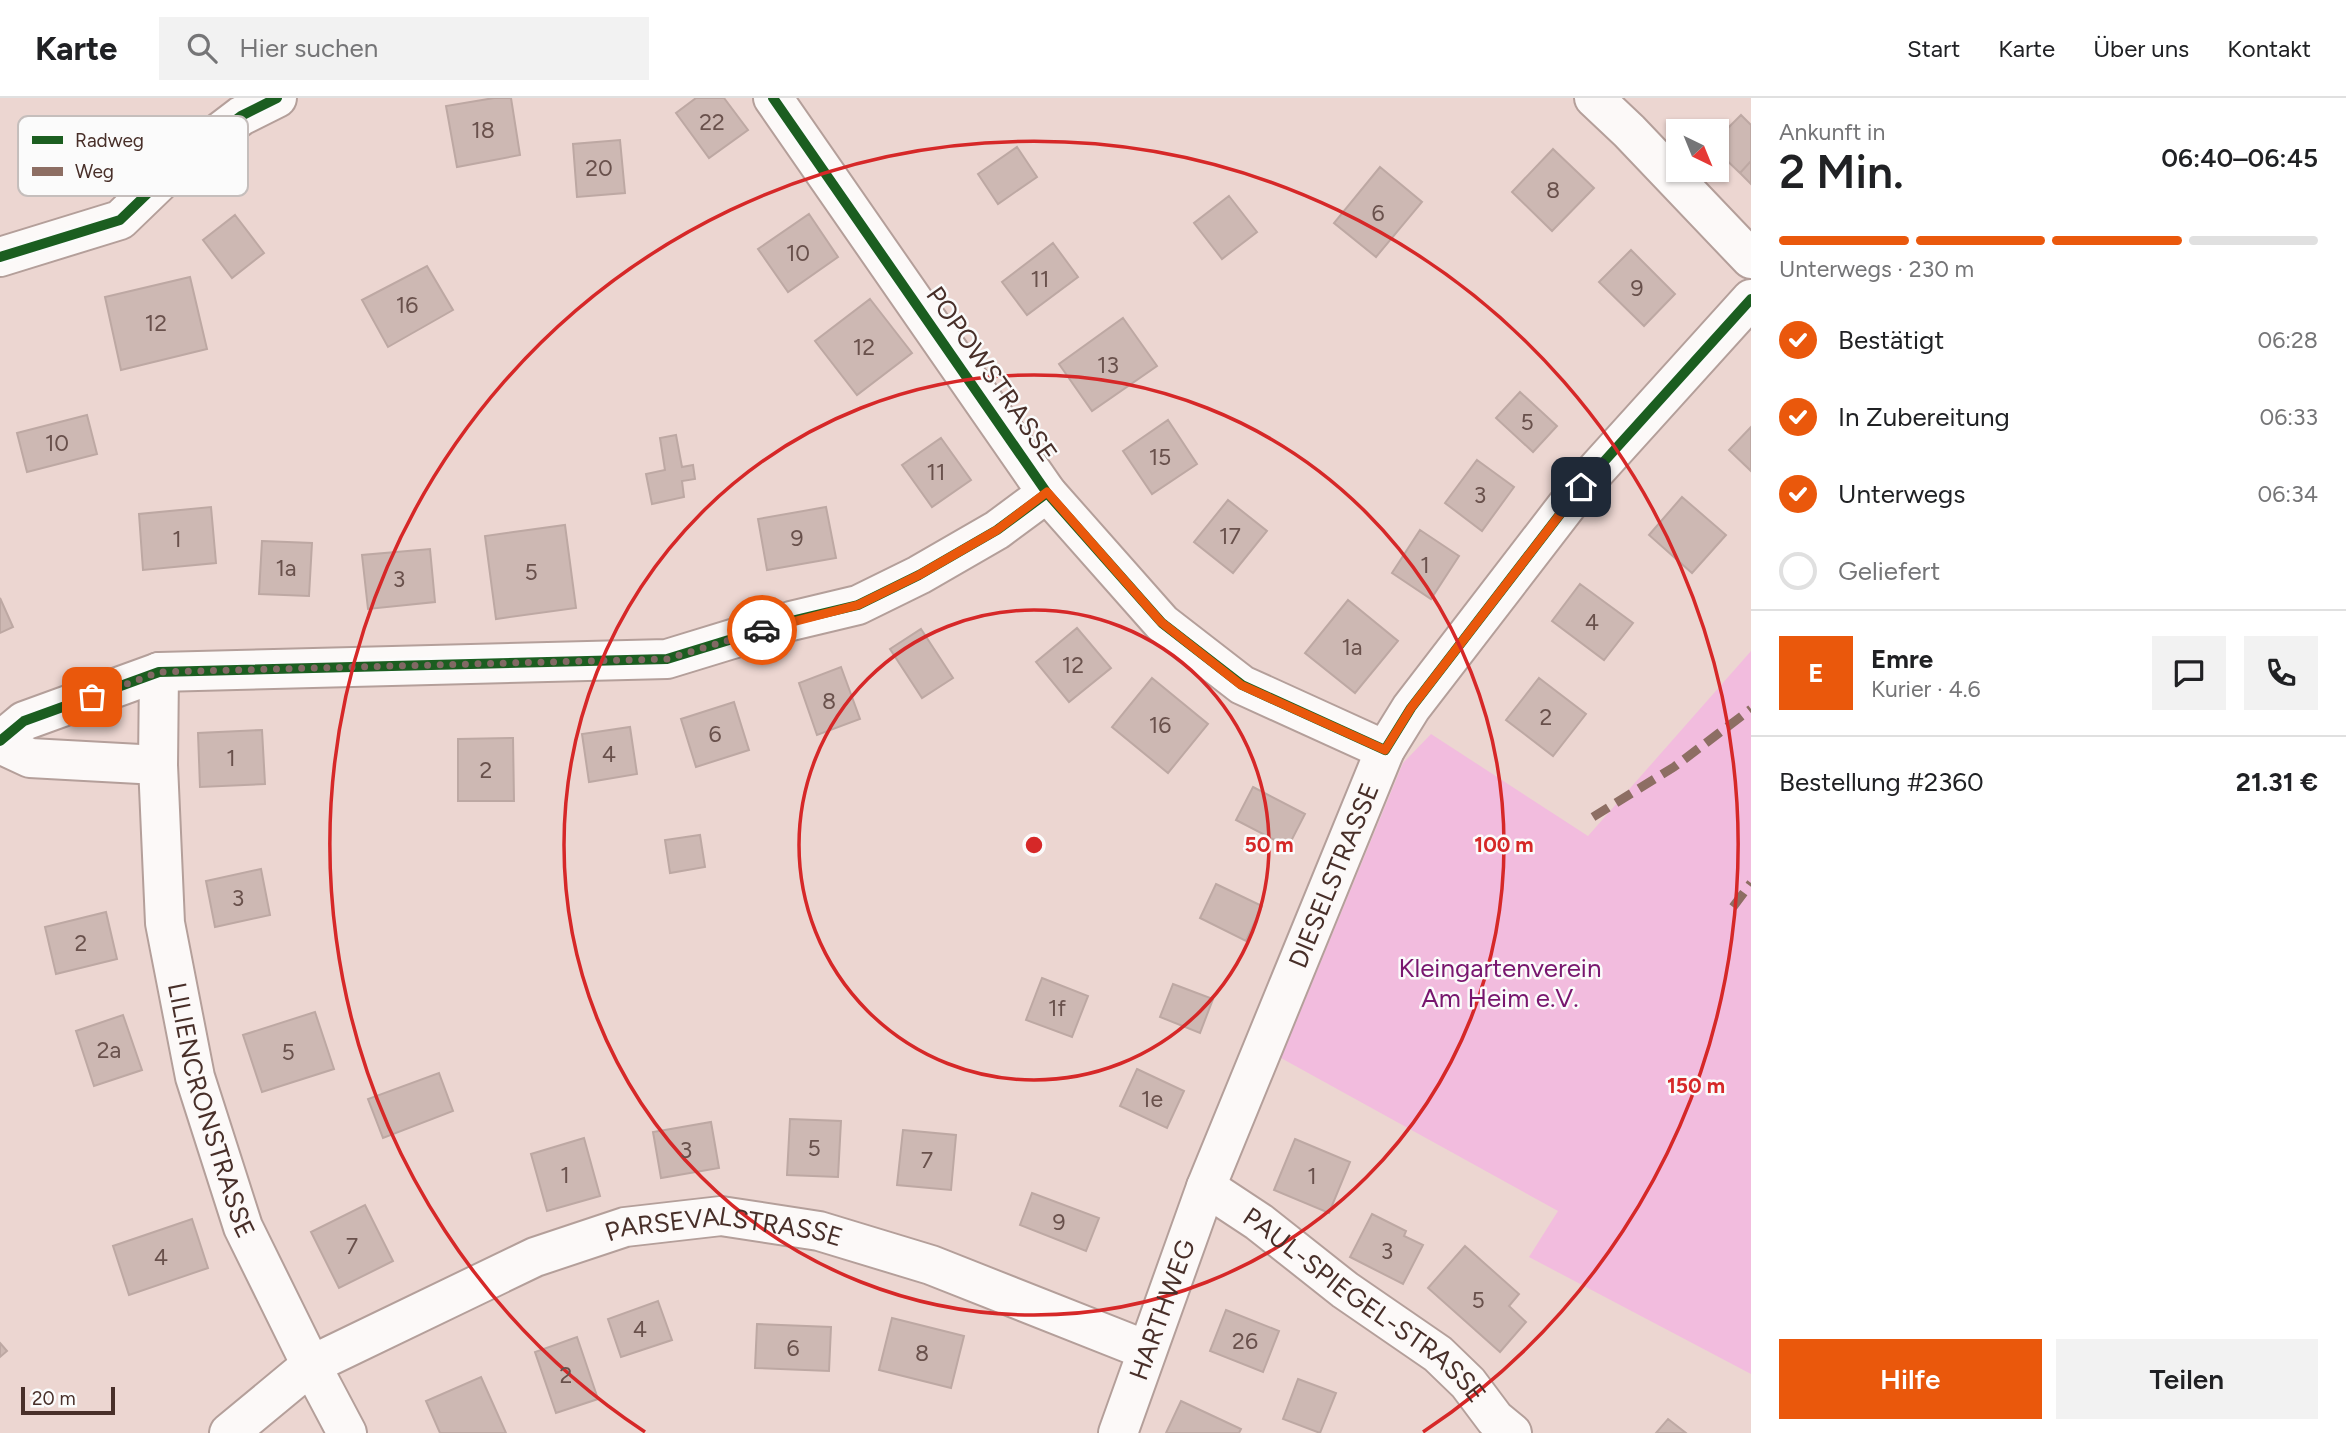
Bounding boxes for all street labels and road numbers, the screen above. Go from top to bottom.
street label: POPOWSTRASSE [920,280,1064,468]
street label: DIESELSTRASSE [1282,778,1386,973]
street label: LILIENCRONSTRASSE [161,980,262,1243]
street label: PARSEVALSTRASSE [601,1200,847,1253]
street label: PAUL-SPIEGEL-STRASSE [1237,1200,1493,1409]
street label: HARTHWEG [1122,1235,1202,1384]

